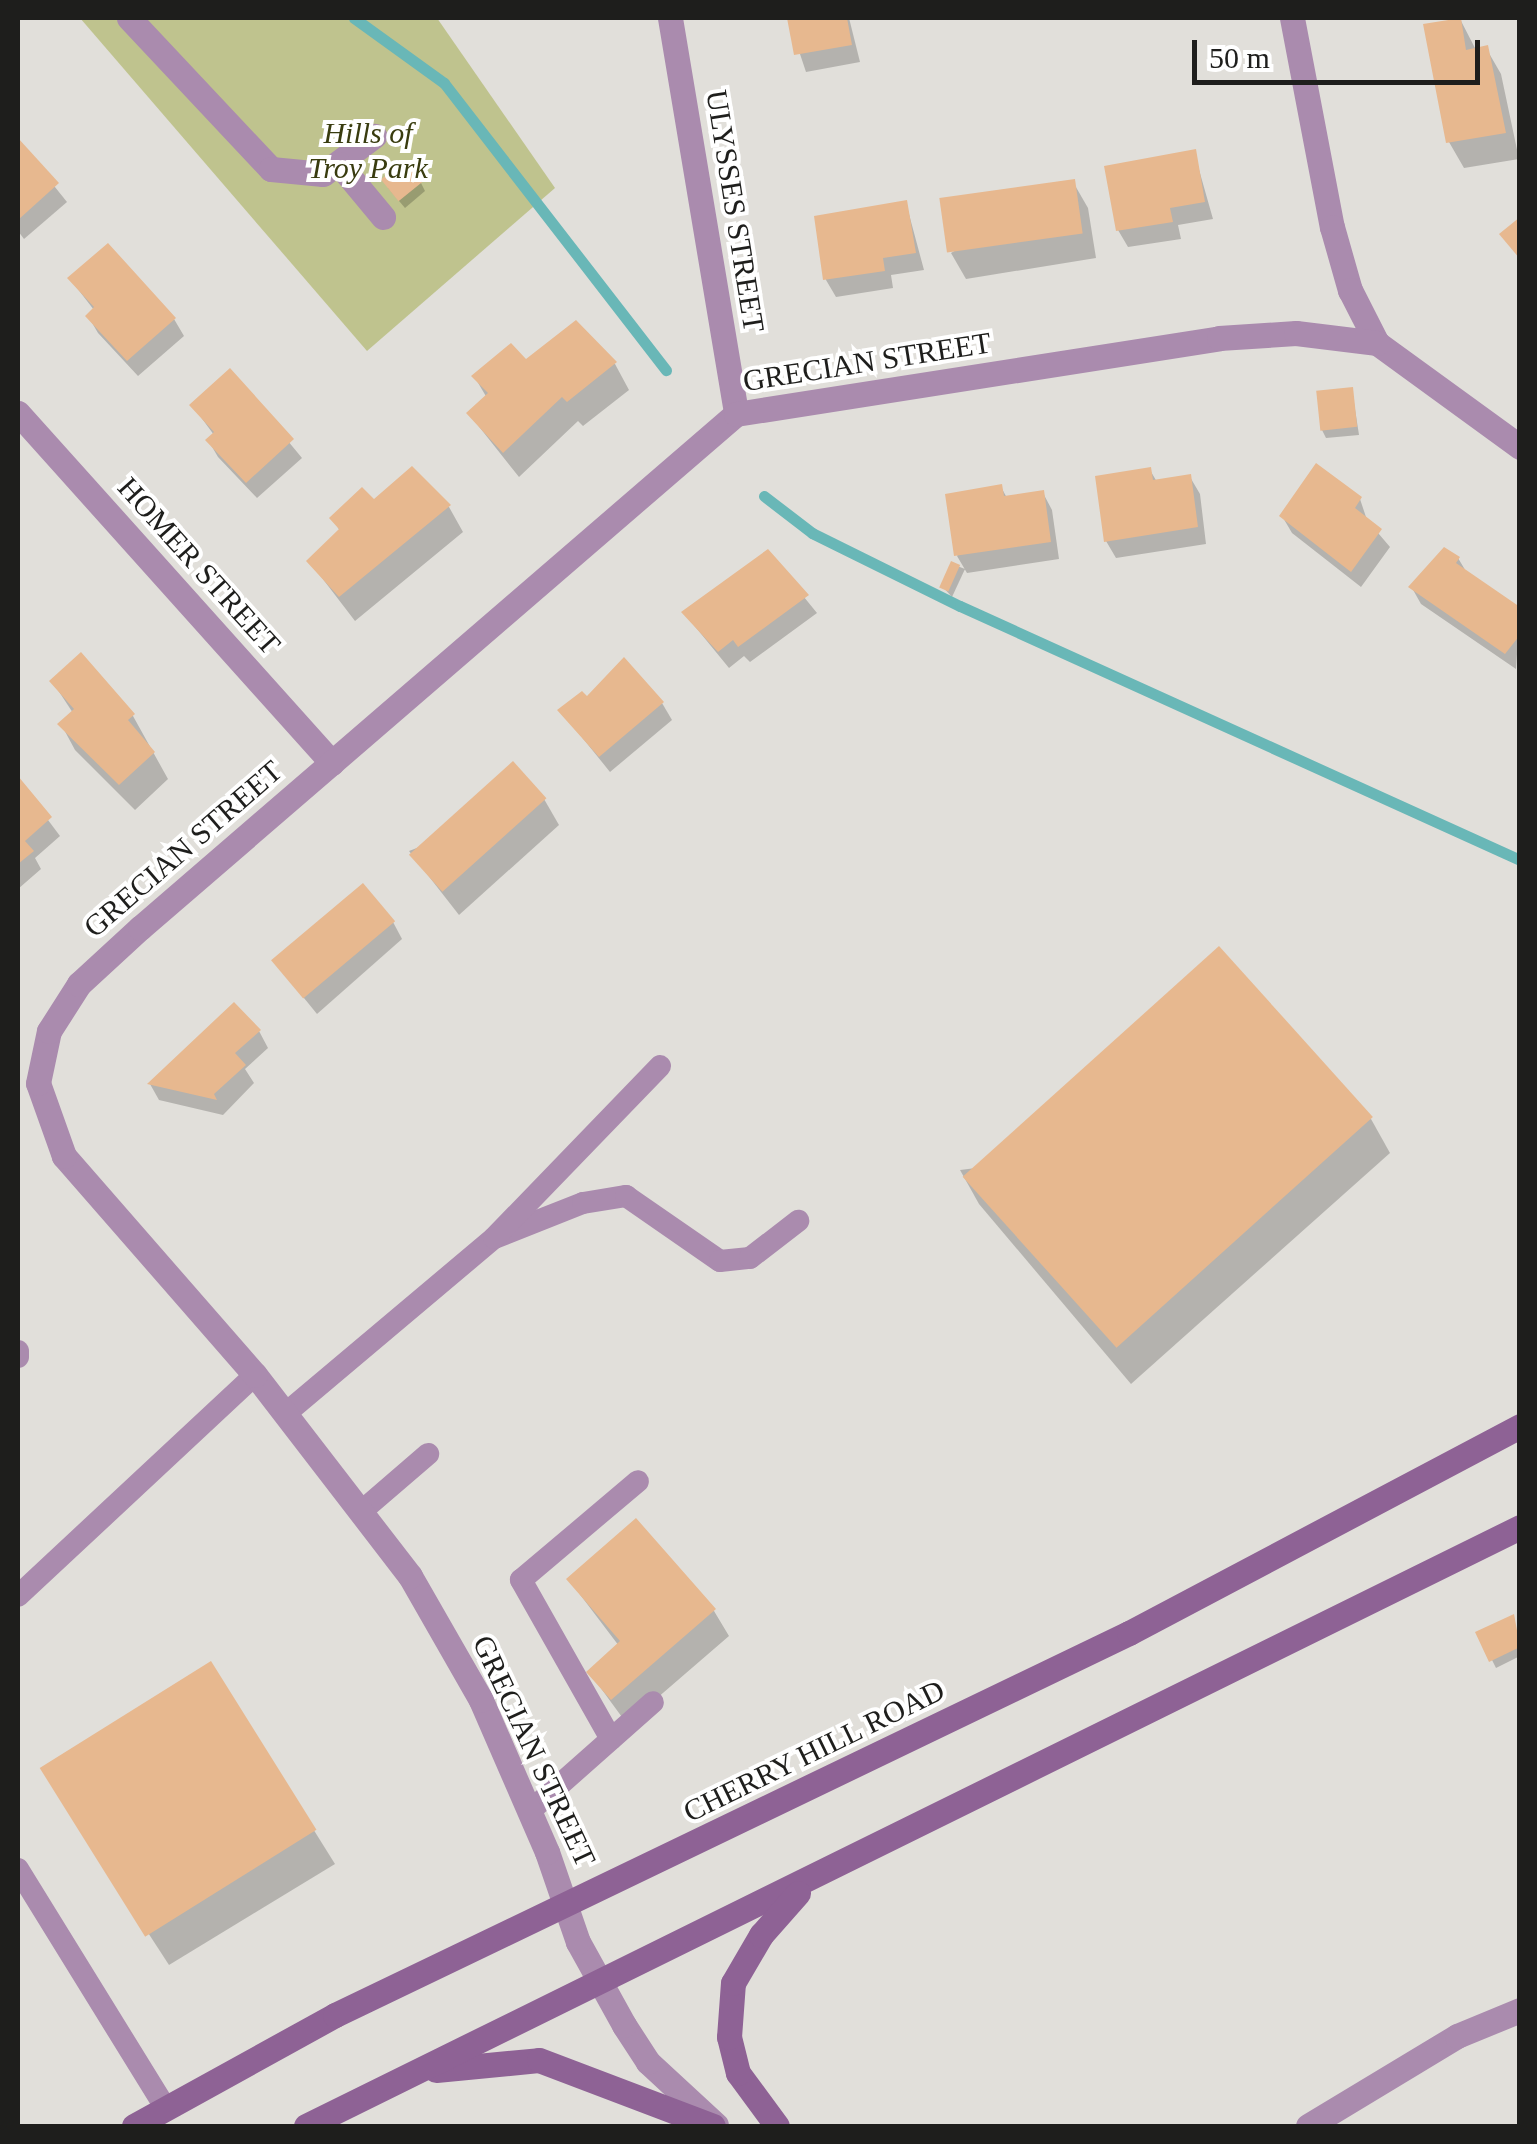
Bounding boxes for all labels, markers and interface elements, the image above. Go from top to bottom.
scale bar [1197,20,1484,82]
text: 50 m [1209,41,1270,74]
street label: ULYSSES STREET [698,87,772,335]
park label: Hills of Troy Park [308,115,428,186]
street label: GRECIAN STREET [740,325,994,399]
street label: HOMER STREET [110,470,288,662]
street label: GRECIAN STREET [77,753,289,945]
street label: GRECIAN STREET [465,1630,603,1872]
street label: CHERRY HILL ROAD [677,1672,951,1830]

